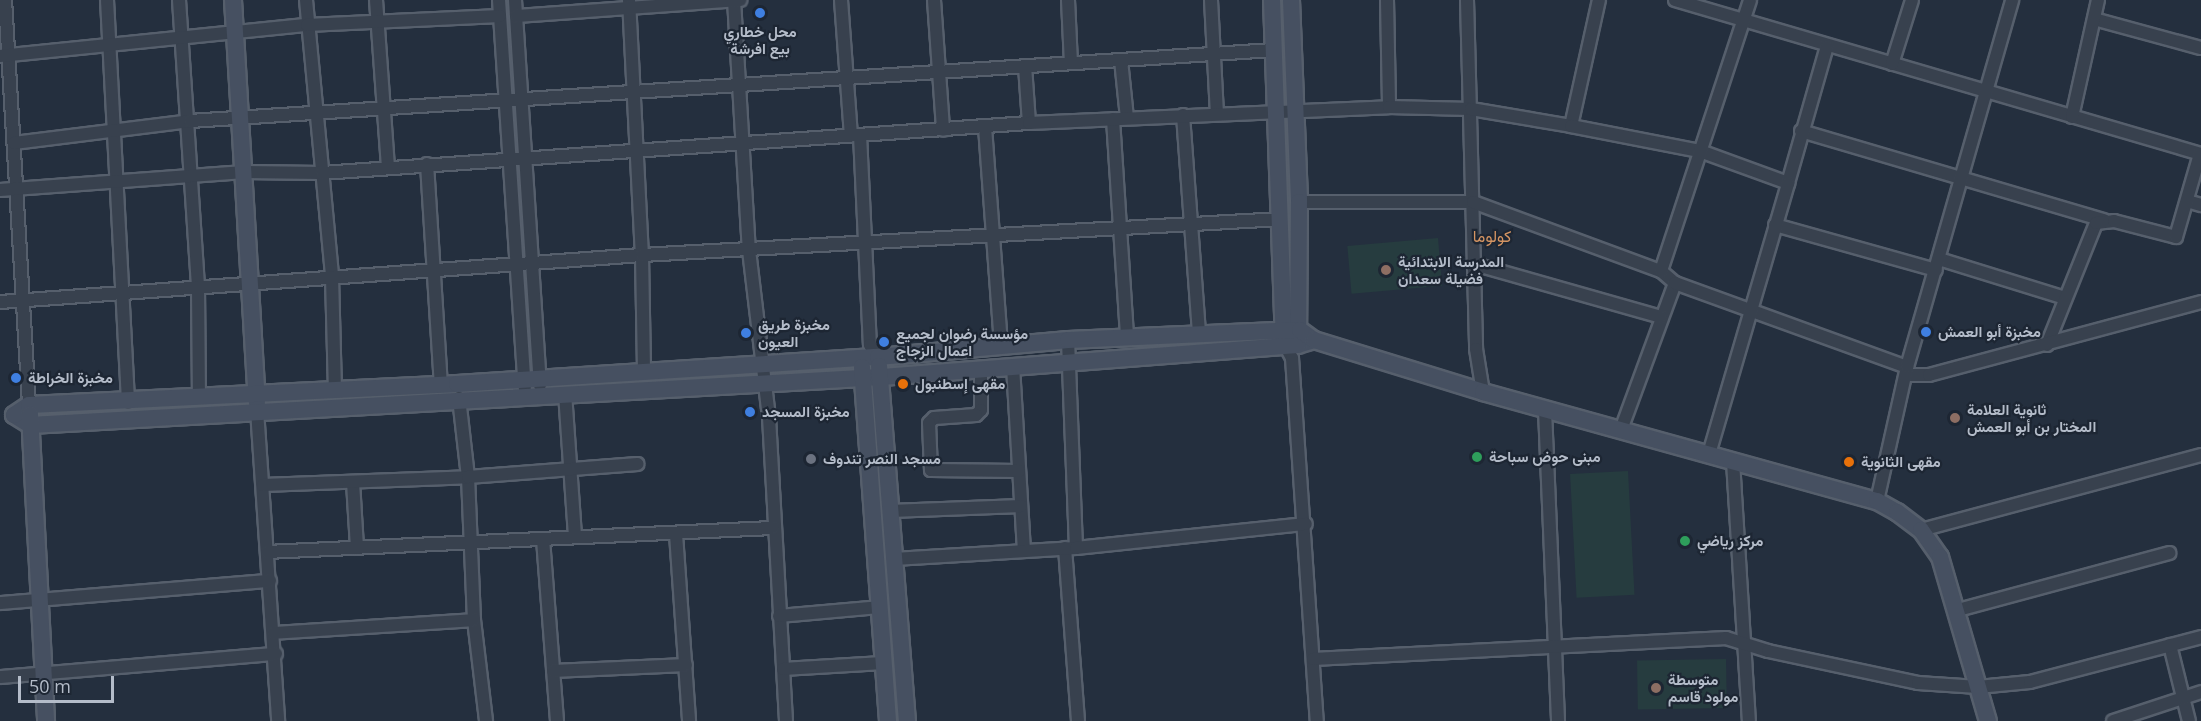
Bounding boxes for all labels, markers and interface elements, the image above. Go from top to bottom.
marker: محل خطاري بيع افرشة [753,6,767,20]
place label: محل خطاري بيع افرشة [723,22,797,57]
district label: كولوما [1473,226,1511,246]
place label: المدرسة الابتدائية فضيلة سعدان [1398,252,1504,287]
marker: المدرسة الابتدائية فضيلة سعدان [1379,263,1393,277]
place label: مخبزة طريق العيون [758,315,830,350]
place label: مخبزة أبو العمش [1938,323,2041,341]
place label: مؤسسة رضوان لجميع اعمال الزجاج [896,324,1028,359]
marker: مخبزة أبو العمش [1919,325,1933,339]
marker: مخبزة طريق العيون [739,326,753,340]
marker: مؤسسة رضوان لجميع اعمال الزجاج [877,335,891,349]
place label: مخبزة الخراطة [28,369,113,387]
marker: مخبزة الخراطة [9,371,23,385]
place label: مقهى إسطنبول [915,375,1005,393]
marker: مقهى إسطنبول [896,377,910,391]
place label: ثانوية العلامة المختار بن أبو العمش [1967,400,2096,435]
place label: مخبزة المسجد [762,403,850,421]
marker: مخبزة المسجد [743,405,757,419]
marker: ثانوية العلامة المختار بن أبو العمش [1948,411,1962,425]
place label: مبنى حوض سباحة [1489,448,1601,466]
place label: مسجد النصر تندوف [823,450,941,468]
marker: مبنى حوض سباحة [1470,450,1484,464]
marker: مسجد النصر تندوف [804,452,818,466]
place label: مقهى الثانوية [1861,453,1941,471]
marker: مقهى الثانوية [1842,455,1856,469]
place label: مركز رياضي [1697,532,1763,550]
marker: مركز رياضي [1678,534,1692,548]
scale bar [21,664,117,702]
place label: متوسطة مولود قاسم [1668,670,1738,705]
text: 50 m [29,674,71,698]
marker: متوسطة مولود قاسم [1649,681,1663,695]

